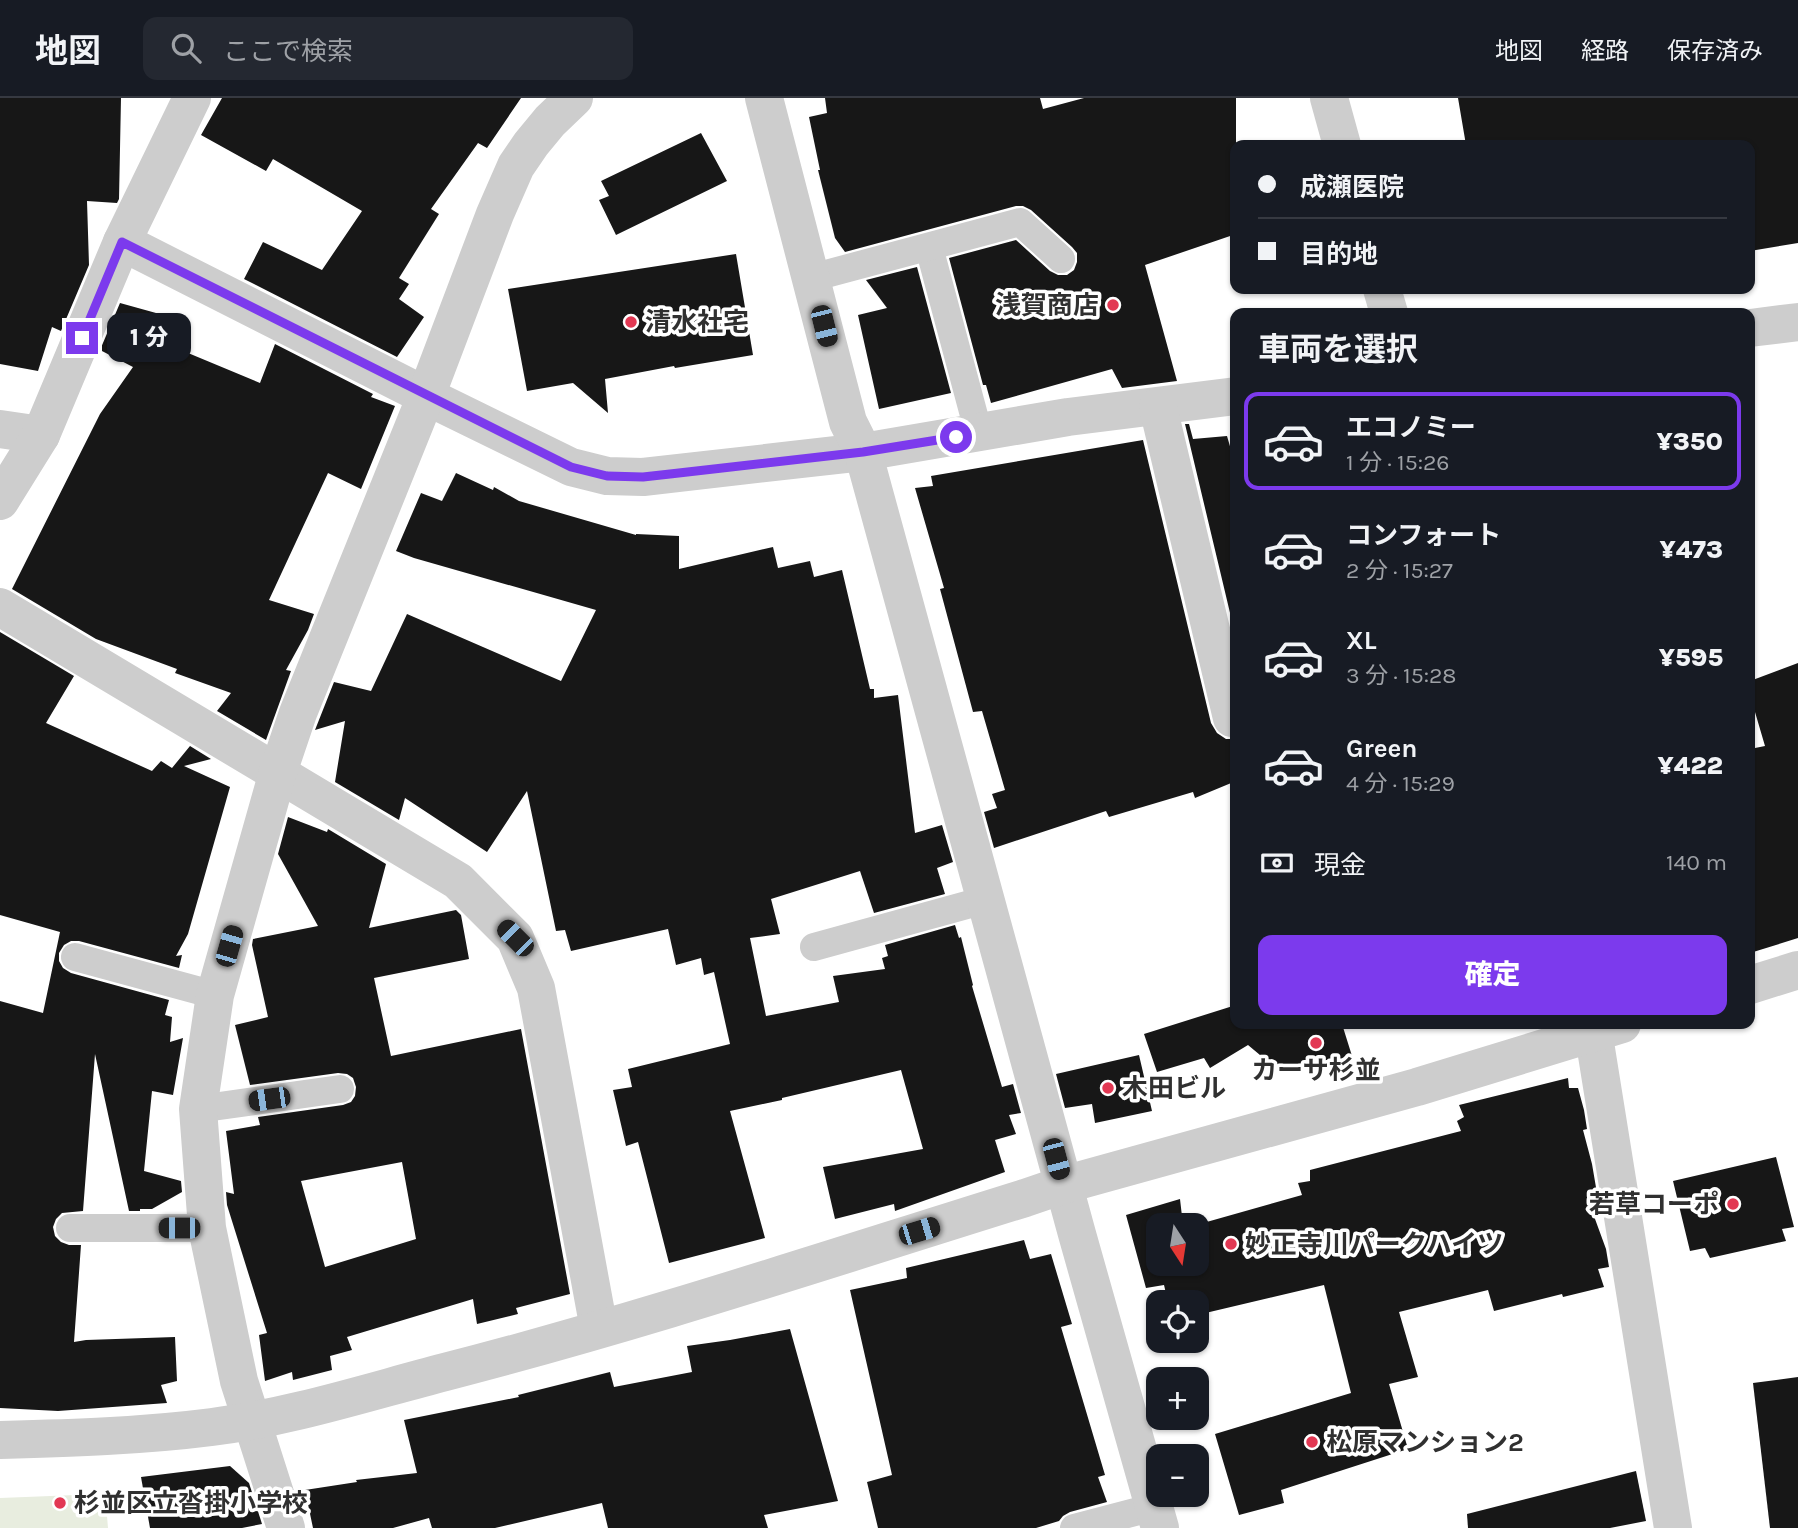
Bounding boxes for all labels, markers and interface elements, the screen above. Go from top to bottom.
search box [143,17,633,80]
icon: search [167,29,205,67]
text: 地図 [35,32,101,70]
text: ここで検索 [223,36,353,67]
text: 地図 [1495,37,1543,65]
text: 経路 [1581,37,1629,65]
text: 保存済み [1667,37,1763,65]
text: 成瀬医院 [1300,172,1404,203]
text: 目的地 [1300,239,1378,270]
place label: 浅賀商店 [995,290,1099,321]
marker: 浅賀商店 [1105,297,1121,313]
car [809,303,840,349]
place label: 清水社宅 [645,307,749,338]
callout: 1 分 [106,314,190,362]
marker: 清水社宅 [623,314,639,330]
route end [66,322,98,354]
text: 1 分 [130,324,168,351]
text: 車両を選択 [1258,331,1418,368]
icon: car [1262,410,1325,473]
text: エコノミー [1346,412,1476,443]
route start [940,421,972,453]
text: ¥350 [1657,426,1723,457]
text: 1 分 · 15:26 [1346,449,1449,476]
icon: car [1262,518,1325,581]
text: コンフォート [1346,520,1501,551]
text: ¥473 [1660,534,1723,565]
text: 2 分 · 15:27 [1346,557,1453,584]
text: XL [1346,625,1377,656]
icon: car [1262,626,1325,689]
text: ¥595 [1659,642,1723,673]
text: 3 分 · 15:28 [1346,662,1456,689]
text: Green [1346,733,1418,764]
icon: car [1262,734,1325,797]
text: ¥422 [1657,750,1723,781]
text: 4 分 · 15:29 [1346,770,1455,797]
icon: cash [1258,844,1296,882]
text: 140 m [1666,849,1727,876]
text: 現金 [1314,850,1366,881]
car [493,916,538,960]
car [214,923,245,969]
button: 確定 [1258,935,1727,1015]
marker: カーサ杉並 [1308,1035,1324,1051]
place label: カーサ杉並 [1251,1055,1381,1086]
place label: 木田ビル [1122,1073,1226,1104]
marker: 木田ビル [1100,1080,1116,1096]
car [247,1086,292,1112]
car [1041,1136,1072,1182]
place label: 若草コーポ [1589,1189,1719,1220]
marker: 若草コーポ [1725,1196,1741,1212]
north arrow [1146,1213,1209,1276]
map controls [1146,1213,1209,1507]
car [896,1215,943,1247]
car [159,1218,201,1239]
place label: 妙正寺川パークハイツ [1245,1229,1503,1260]
marker: 妙正寺川パークハイツ [1223,1236,1239,1252]
button: locate [1146,1290,1209,1353]
button: + [1146,1367,1209,1430]
place label: 松原マンション2 [1326,1427,1524,1458]
marker: 松原マンション2 [1304,1434,1320,1450]
button: − [1146,1444,1209,1507]
place label: 杉並区立沓掛小学校 [74,1488,308,1519]
marker: 杉並区立沓掛小学校 [52,1495,68,1511]

